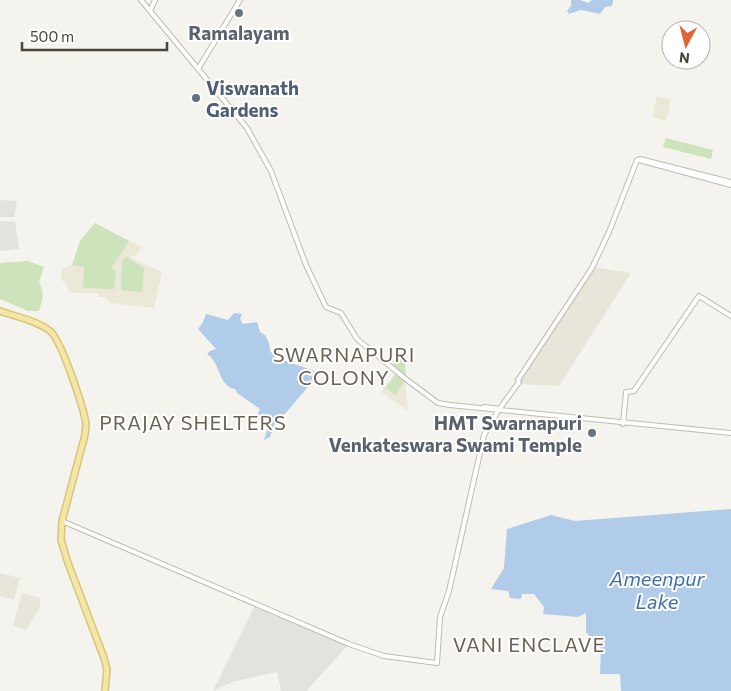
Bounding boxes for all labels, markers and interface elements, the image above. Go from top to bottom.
marker: Ramalayam [233,7,245,19]
scale bar [22,20,168,52]
north arrow [661,20,711,70]
place label: Ramalayam [188,21,290,44]
text: 500 m [30,27,74,45]
text: N [678,49,691,67]
place label: Viswanath Gardens [206,76,299,121]
marker: Viswanath Gardens [190,92,202,104]
district label: SWARNAPURI COLONY [273,342,415,389]
district label: PRAJAY SHELTERS [99,410,287,434]
place label: HMT Swarnapuri Venkateswara Swami Temple [329,411,582,456]
marker: HMT Swarnapuri Venkateswara Swami Temple [586,427,598,439]
water label: Ameenpur Lake [609,566,705,613]
district label: VANI ENCLAVE [453,632,605,656]

